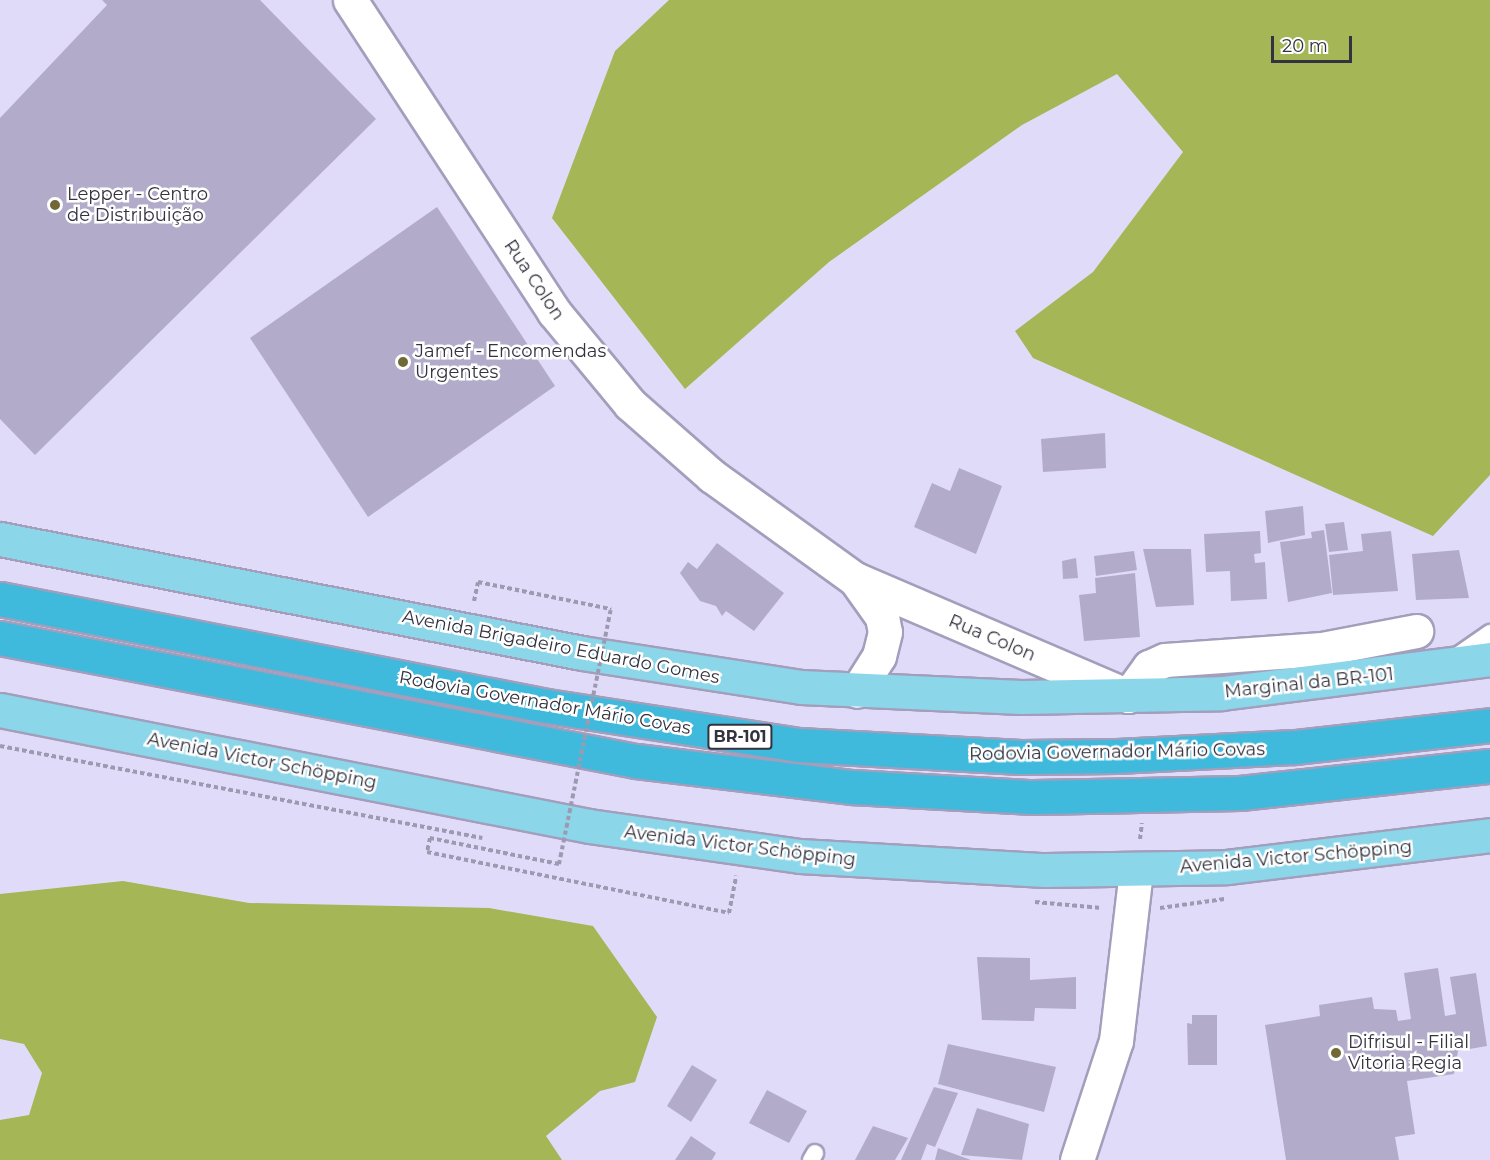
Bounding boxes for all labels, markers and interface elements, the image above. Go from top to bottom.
scale bar [1274,24,1355,62]
text: 20 m [1282,35,1328,57]
place label: Lepper - Centro de Distribuição [67,184,208,226]
marker: Lepper - Centro de Distribuição [48,198,62,212]
street label: Rua Colon [499,236,569,324]
place label: Jamef - Encomendas Urgentes [415,341,606,384]
marker: Jamef - Encomendas Urgentes [396,355,410,369]
street label: Avenida Brigadeiro Eduardo Gomes [401,606,721,688]
street label: Rua Colon [945,610,1039,666]
street label: Marginal da BR-101 [1223,663,1395,703]
street label: Rodovia Governador Mário Covas [397,667,693,739]
road number: BR-101 [707,724,773,750]
street label: Avenida Victor Schöpping [146,728,378,794]
street label: Rodovia Governador Mário Covas [969,739,1265,765]
street label: Avenida Victor Schöpping [623,821,857,871]
street label: Avenida Victor Schöpping [1179,836,1413,878]
place label: Difrisul - Filial Vitoria Regia [1348,1032,1469,1074]
marker: Difrisul - Filial Vitoria Regia [1329,1046,1343,1060]

